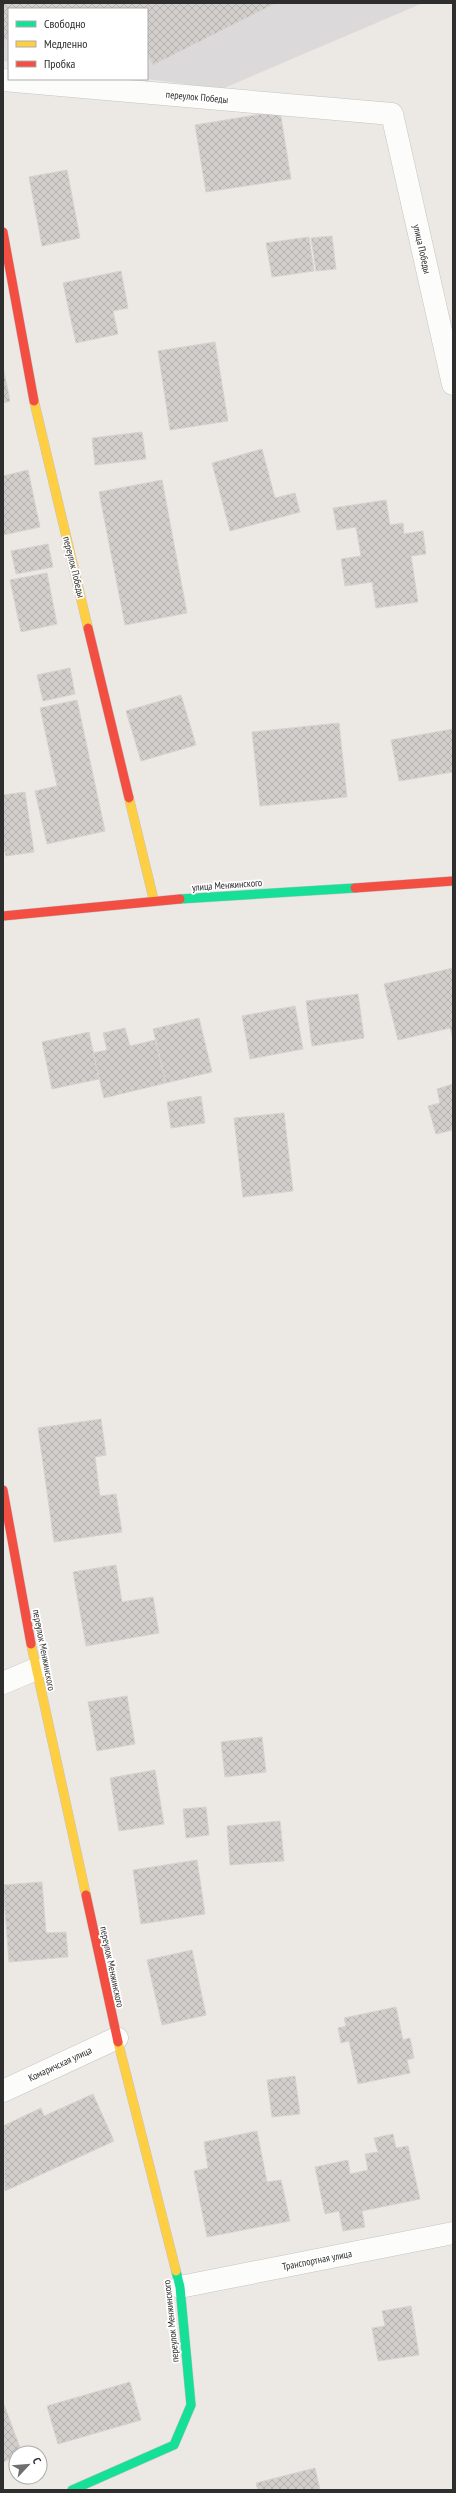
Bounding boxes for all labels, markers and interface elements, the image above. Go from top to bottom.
legend [8,8,148,80]
text: Свободно [44,16,86,31]
text: Медленно [44,36,87,51]
text: Пробка [44,56,76,71]
street label: переулок Победы [165,88,229,106]
street label: улица Победы [410,223,434,275]
street label: переулок Победы [60,535,88,599]
street label: улица Менжинского [191,876,263,894]
street label: переулок Менжинского [30,1608,58,1692]
street label: переулок Менжинского [97,1925,127,2009]
street label: Комаричская улица [26,2044,94,2084]
street label: Транспортная улица [281,2247,353,2273]
street label: переулок Менжинского [160,2279,182,2363]
north arrow [8,2445,48,2485]
text: С [30,2455,44,2466]

